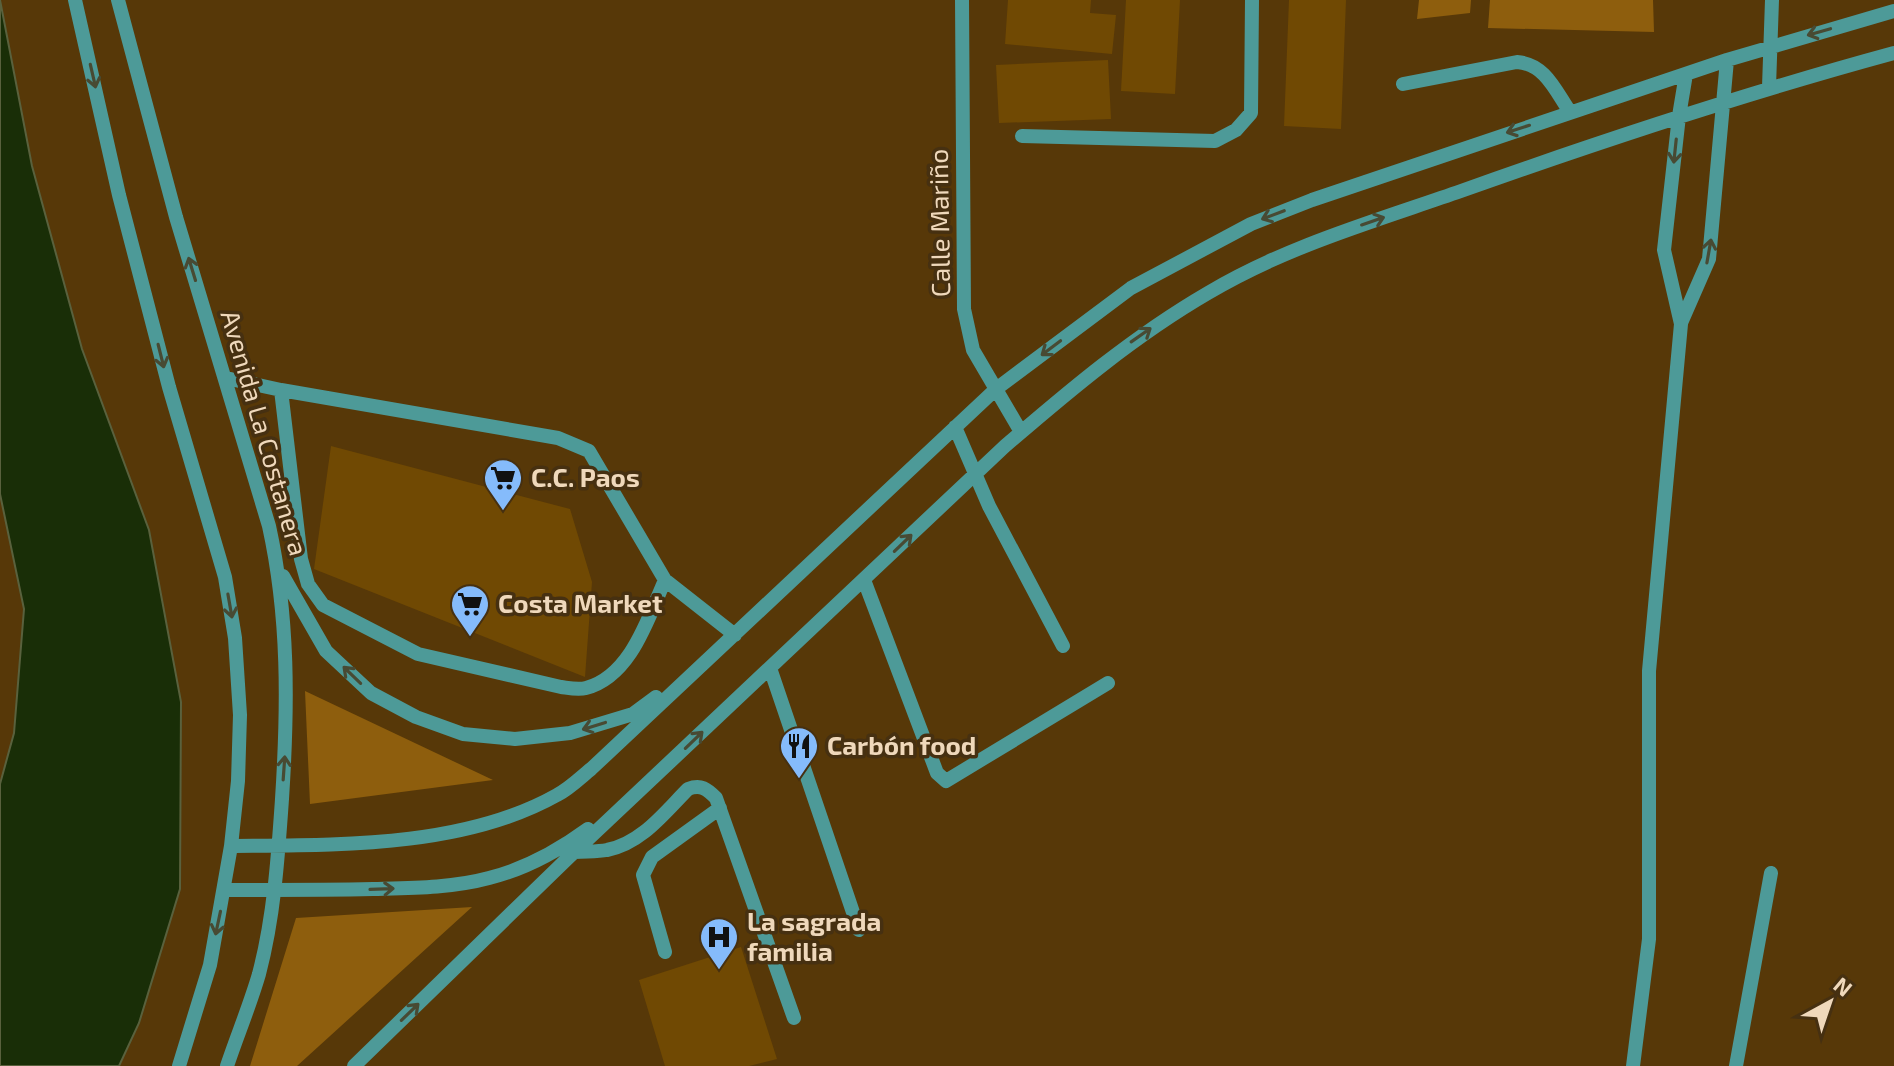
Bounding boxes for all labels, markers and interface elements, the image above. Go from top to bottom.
one-way arrow [1807,25,1833,40]
one-way arrow [87,62,102,88]
one-way arrow [1506,122,1531,137]
one-way arrow [1668,137,1683,164]
street label: Calle Mariño [922,149,955,297]
one-way arrow [1261,209,1286,223]
one-way arrow [1361,212,1386,227]
one-way arrow [1702,239,1717,265]
one-way arrow [184,256,199,282]
street label: Avenida La Costanera [216,306,315,559]
one-way arrow [1130,327,1151,344]
one-way arrow [1041,339,1062,356]
one-way arrow [155,342,170,368]
supermarket icon: C.C. Paos [482,457,524,512]
place label: C.C. Paos [531,461,640,492]
one-way arrow [893,534,913,553]
supermarket icon: Costa Market [449,583,491,638]
place label: Costa Market [498,587,663,618]
one-way arrow [223,593,238,618]
one-way arrow [342,666,362,685]
one-way arrow [582,720,607,734]
restaurant icon: Carbón food [778,725,820,780]
place label: Carbón food [827,729,976,760]
one-way arrow [684,731,704,750]
one-way arrow [277,755,292,782]
one-way arrow [368,881,395,897]
place label: La sagrada familia [747,905,881,966]
one-way arrow [210,910,225,936]
hospital icon: La sagrada familia [698,916,740,971]
north arrow [1790,962,1870,1042]
text: N [1829,971,1858,1001]
one-way arrow [400,1002,420,1021]

